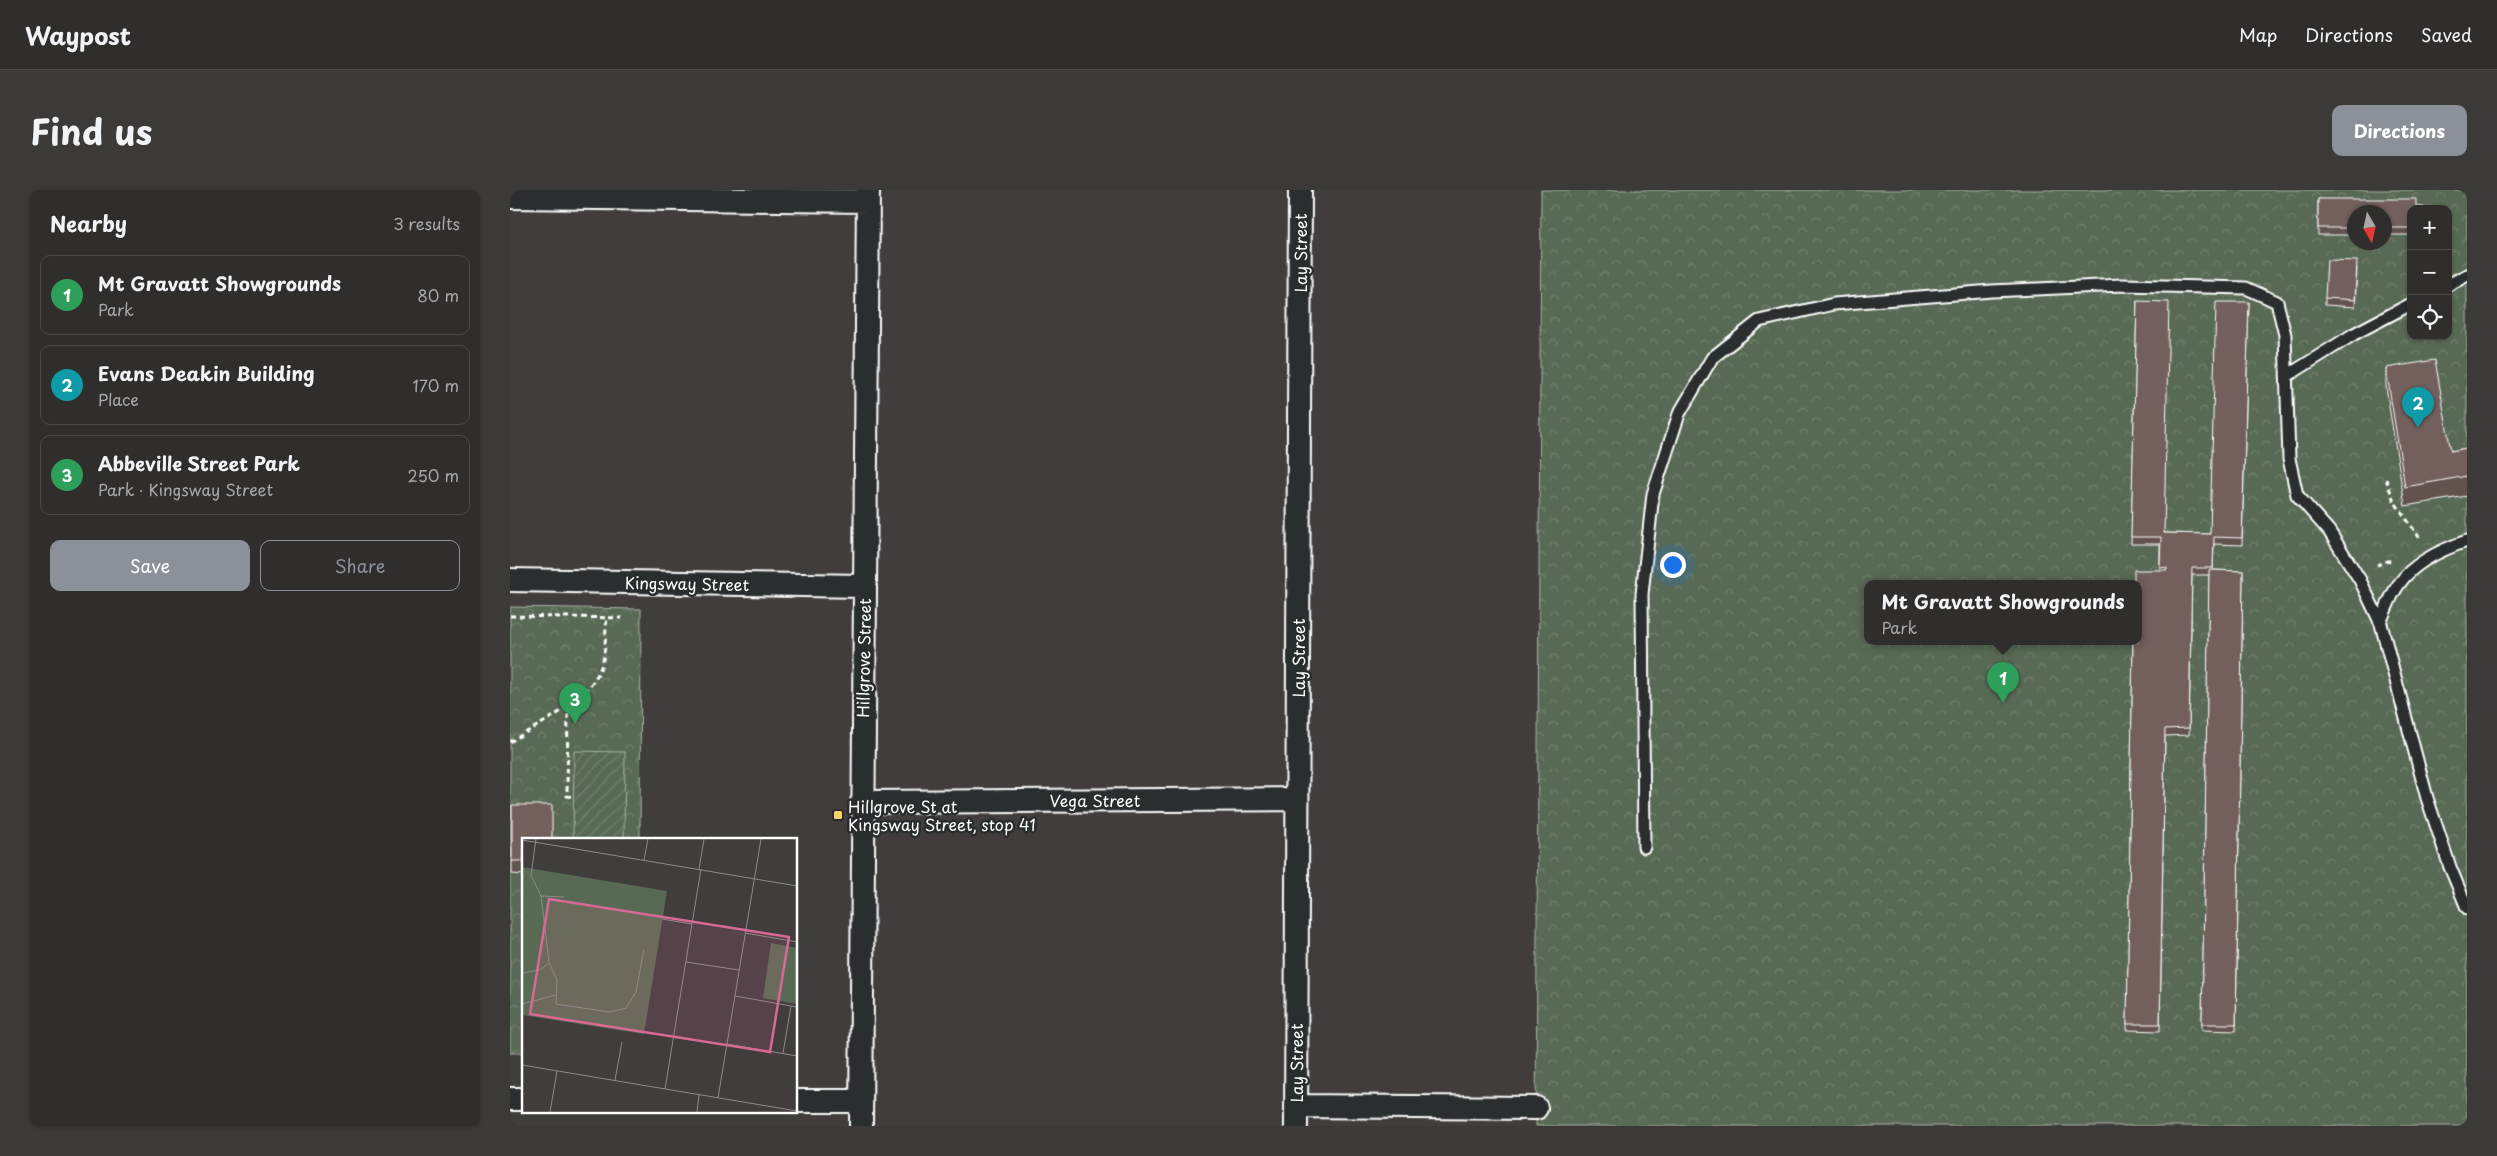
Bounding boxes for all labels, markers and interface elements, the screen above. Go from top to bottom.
text: Waypost [25,17,131,53]
text: Map [2239,21,2277,48]
text: Directions [2305,21,2393,48]
text: Saved [2421,21,2472,48]
text: Find us [30,104,152,157]
button: Directions [2332,105,2467,156]
north arrow [2347,205,2392,250]
map controls [2407,205,2452,340]
button: + [2407,205,2452,250]
text: Nearby [50,207,127,239]
text: 3 results [393,211,460,235]
street label: Lay Street [1288,213,1312,293]
button: − [2407,250,2452,295]
text: Mt Gravatt Showgrounds [98,269,341,297]
text: 1 [63,283,71,307]
text: 80 m [417,283,459,307]
button: locate [2407,295,2452,340]
text: Park [98,297,134,321]
text: Evans Deakin Building [98,359,315,387]
text: 2 [61,373,73,397]
text: 170 m [413,373,459,397]
text: Place [98,387,139,411]
pin: 2 [2402,387,2434,428]
text: Abbeville Street Park [98,449,300,477]
text: 3 [62,463,72,487]
text: 250 m [408,463,459,487]
text: Park · Kingsway Street [98,477,273,501]
button: Save [50,540,250,591]
button: Share [260,540,460,591]
your location [1660,552,1686,578]
street label: Kingsway Street [625,570,750,596]
popup [1864,580,2142,645]
text: Mt Gravatt Showgrounds [1881,587,2125,615]
street label: Hillgrove Street [850,598,876,718]
text: Park [1881,615,1917,639]
street label: Lay Street [1286,618,1310,698]
pin: 1 [1987,662,2019,703]
pin: 3 [559,683,591,724]
street label: Vega Street [1050,788,1141,812]
place label: Hillgrove St at Kingsway Street, stop 41 [848,794,1036,836]
marker: Hillgrove St at Kingsway Street, stop 41 [832,809,844,821]
inset map [522,838,798,1114]
street label: Lay Street [1284,1023,1308,1103]

